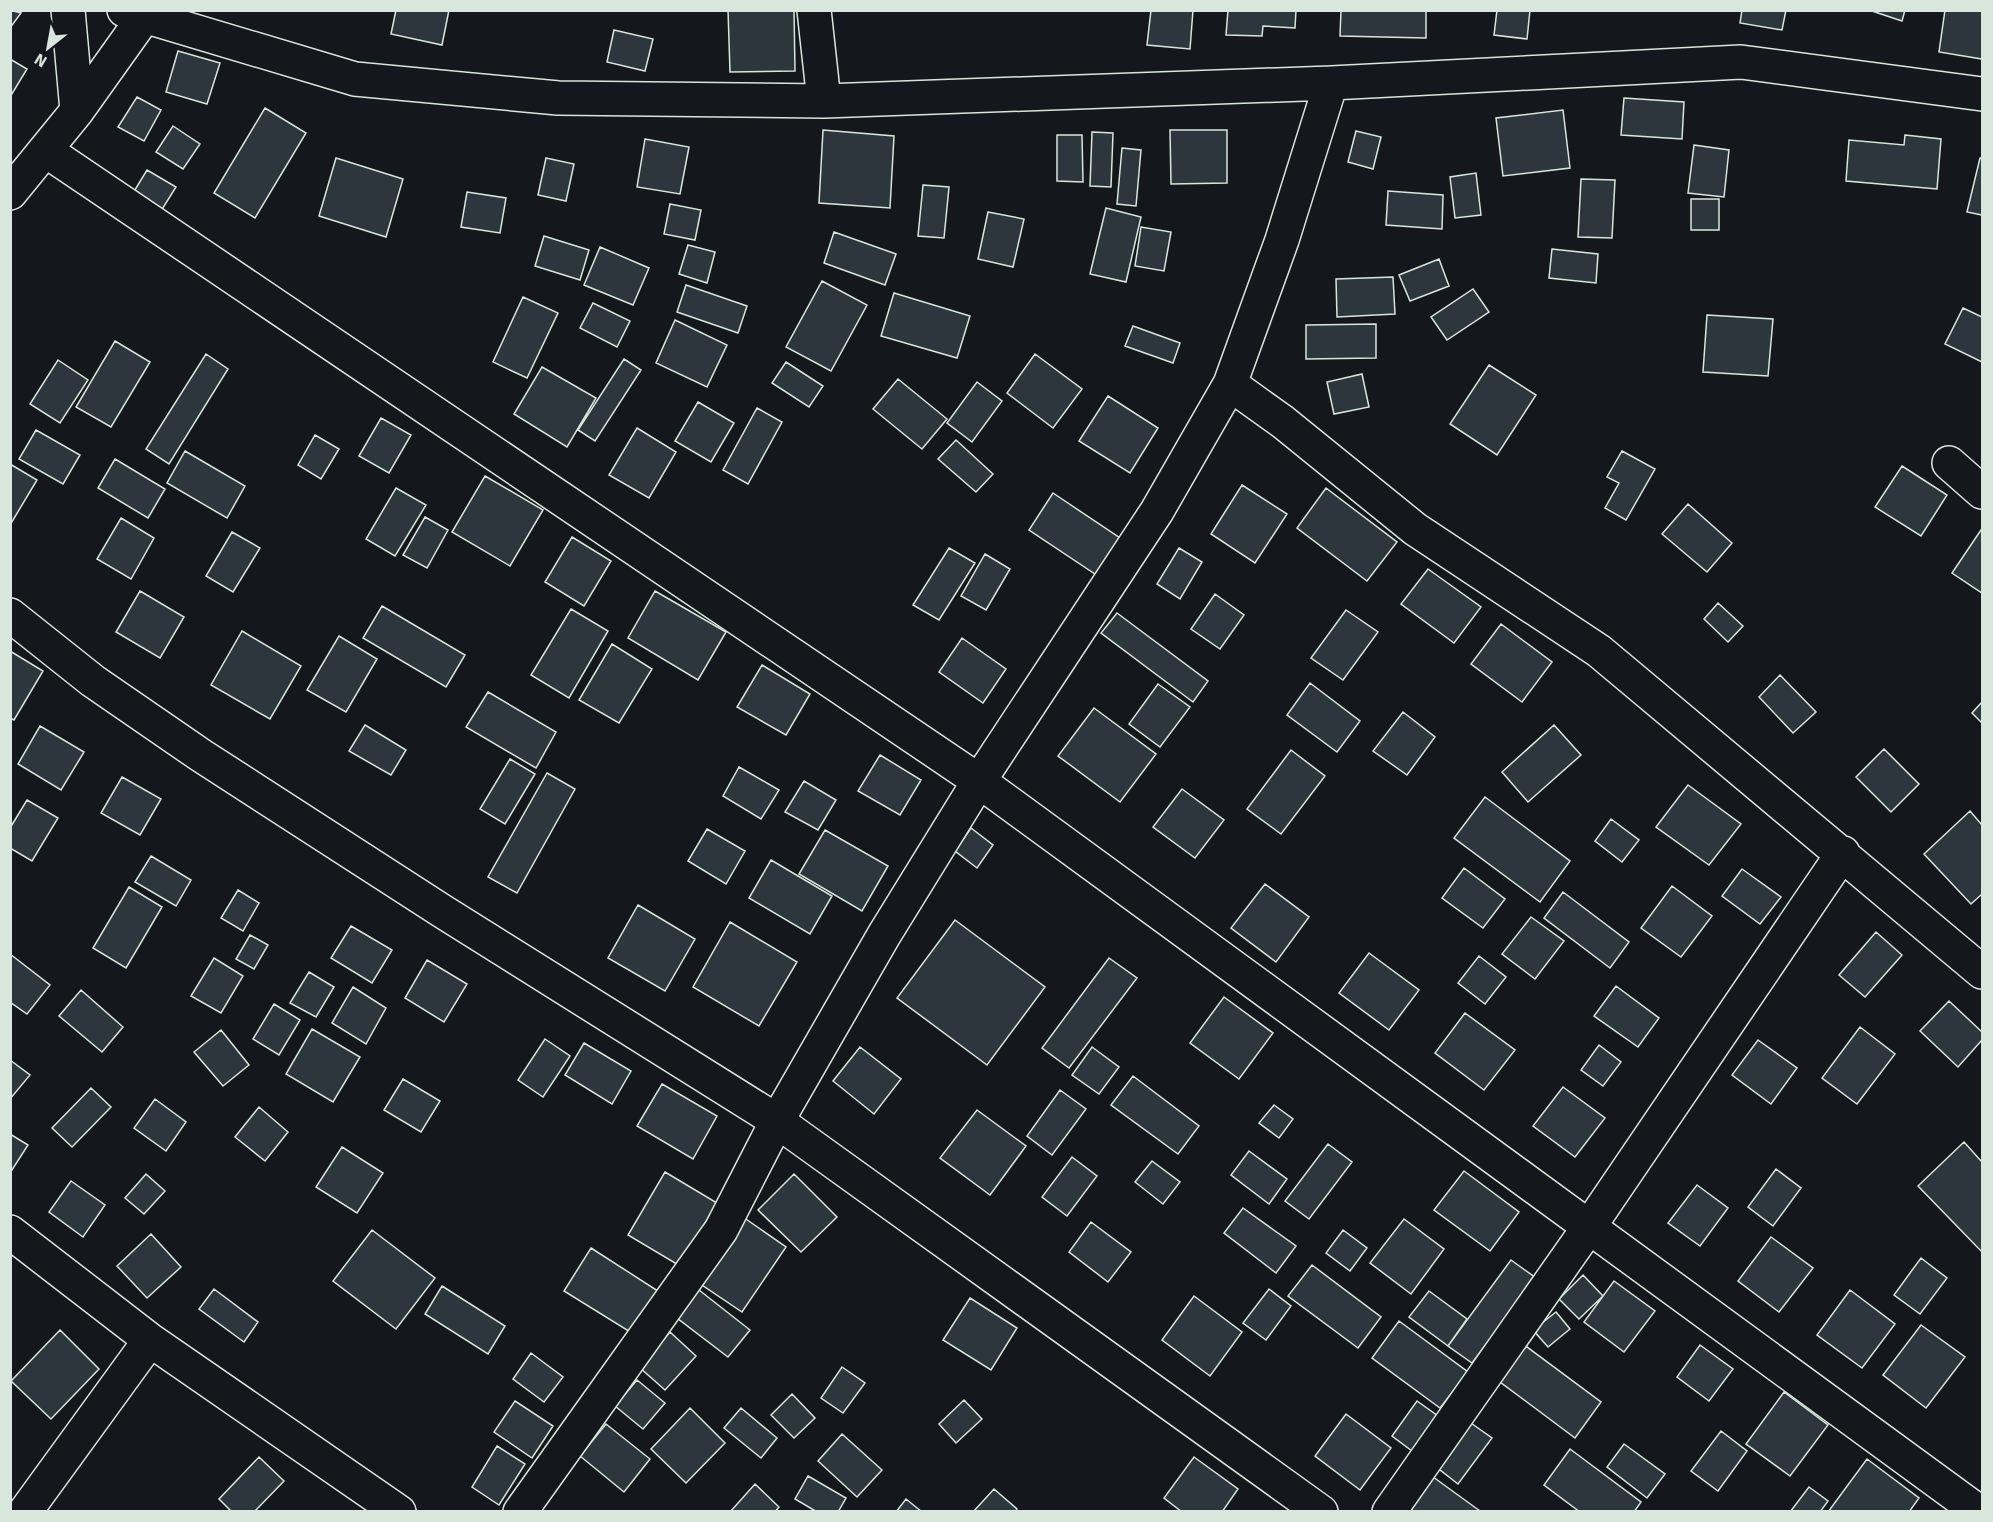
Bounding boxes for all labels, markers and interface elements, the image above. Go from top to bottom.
north arrow [18,18,78,78]
text: N [31,49,51,71]

